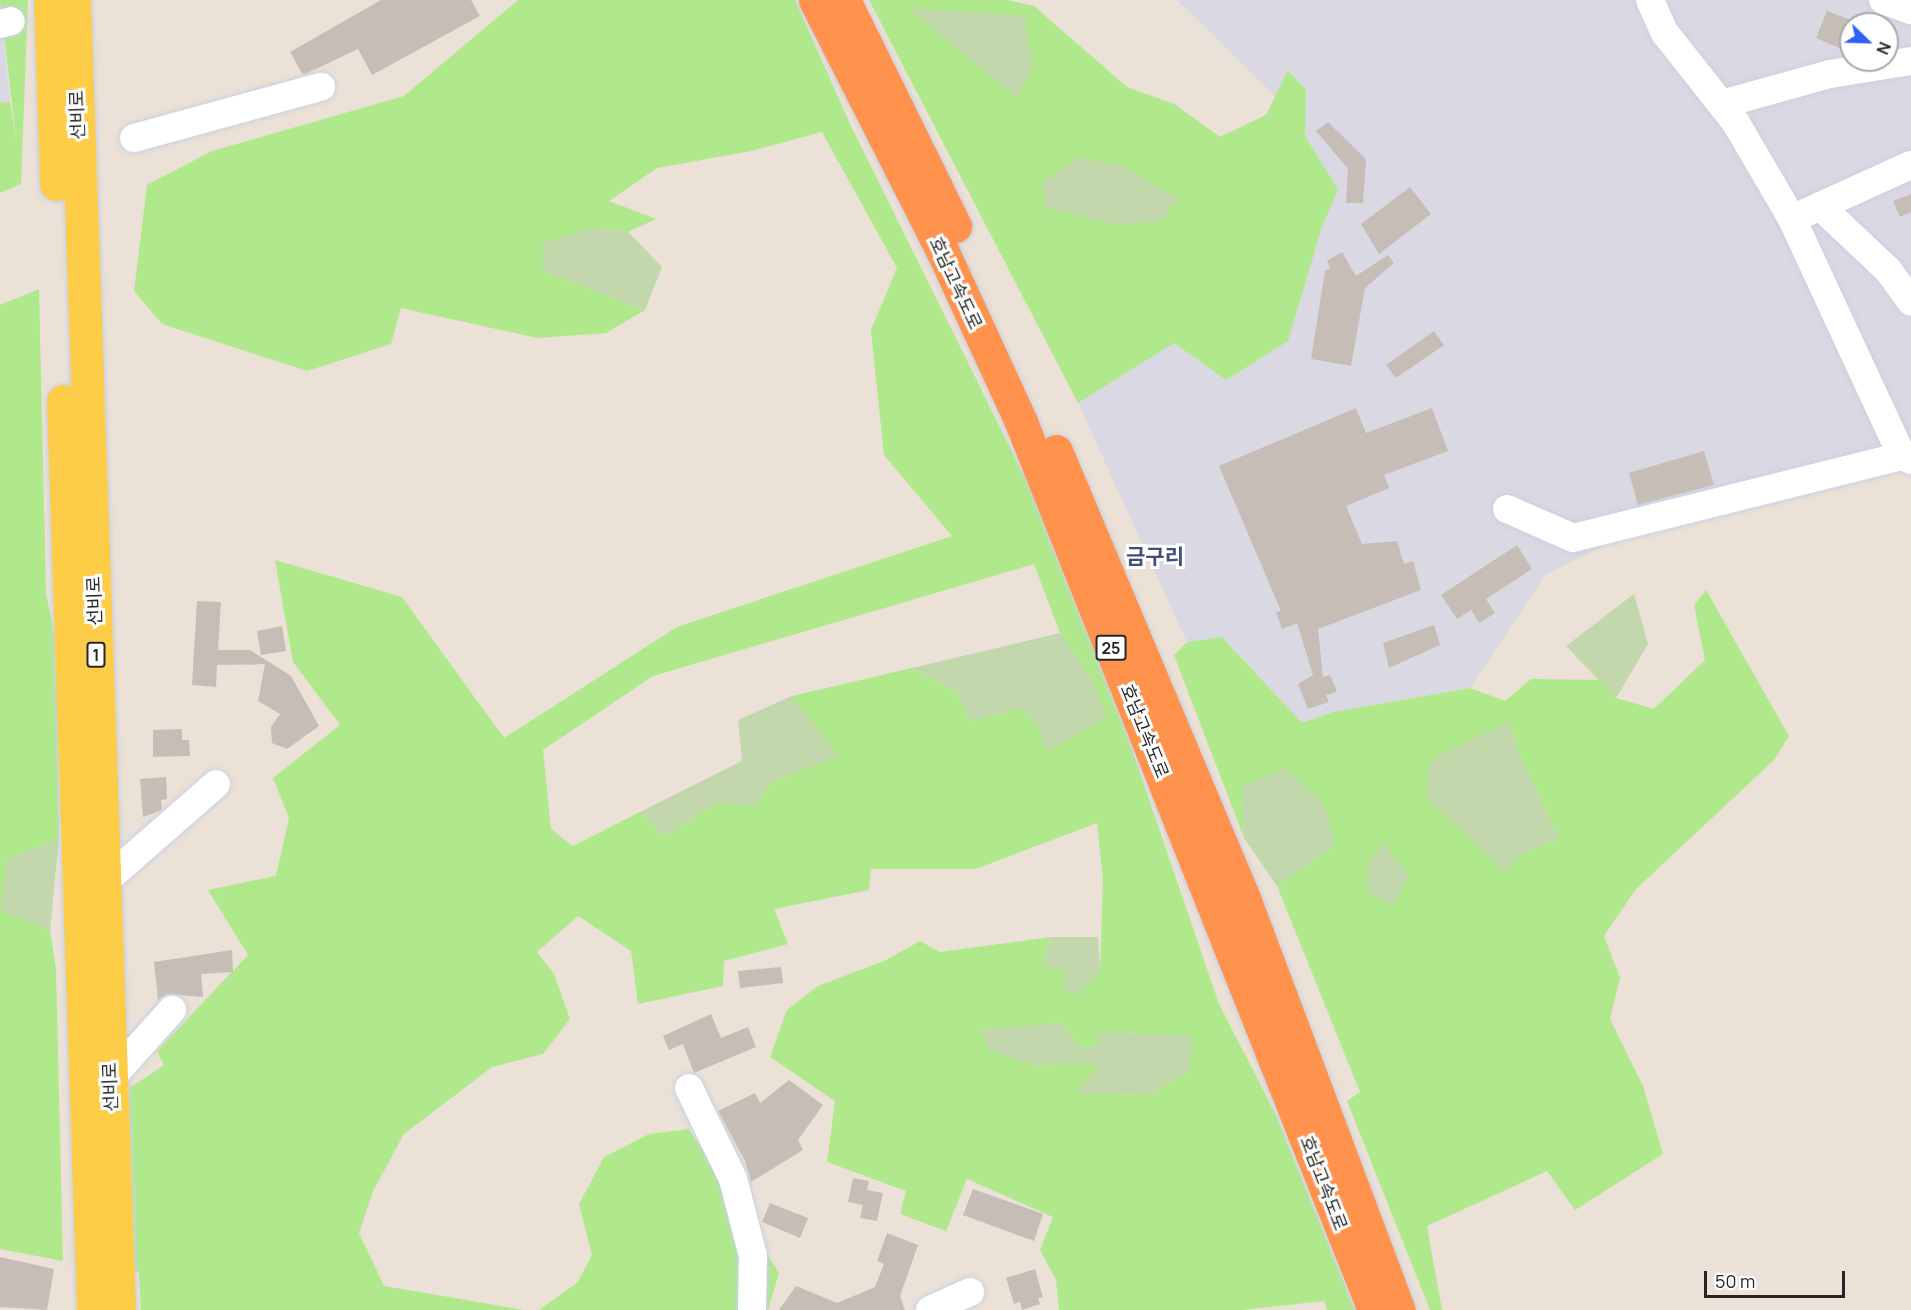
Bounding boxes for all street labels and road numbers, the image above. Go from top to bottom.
street label: 선비로 [65,90,89,140]
street label: 호남고속도로 [925,233,987,333]
street label: 선비로 [82,576,106,626]
road number: 25 [1094,635,1128,661]
road number: 1 [86,642,106,668]
street label: 호남고속도로 [1116,681,1174,781]
street label: 선비로 [98,1062,122,1112]
street label: 호남고속도로 [1296,1133,1352,1233]

